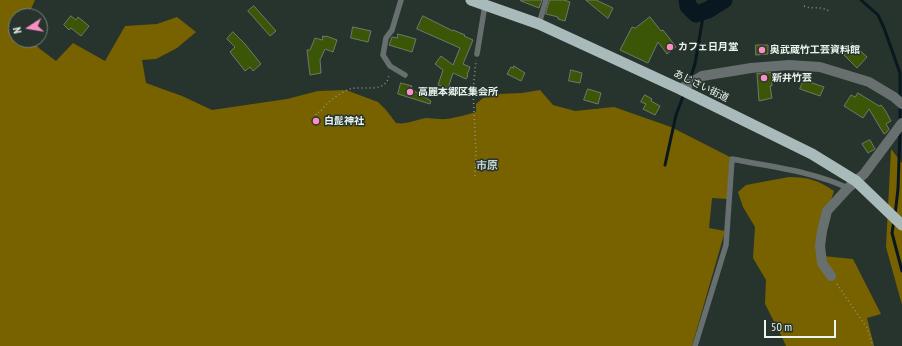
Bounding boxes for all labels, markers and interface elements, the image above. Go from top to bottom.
north arrow [8,8,48,48]
text: N [10,26,25,35]
place label: カフェ日月堂 [678,41,738,53]
marker: カフェ日月堂 [665,42,675,52]
place label: 奥武蔵竹工芸資料館 [770,44,860,56]
marker: 奥武蔵竹工芸資料館 [757,45,767,55]
street label: あじさい街道 [671,67,731,105]
place label: 新井竹芸 [772,72,812,84]
marker: 新井竹芸 [759,73,769,83]
place label: 高麗本郷区集会所 [418,86,498,98]
marker: 高麗本郷区集会所 [405,87,415,97]
place label: 白髭神社 [324,115,364,127]
marker: 白髭神社 [311,116,321,126]
district label: 市原 [476,159,498,173]
scale bar [766,312,838,338]
text: 50 m [771,319,792,334]

